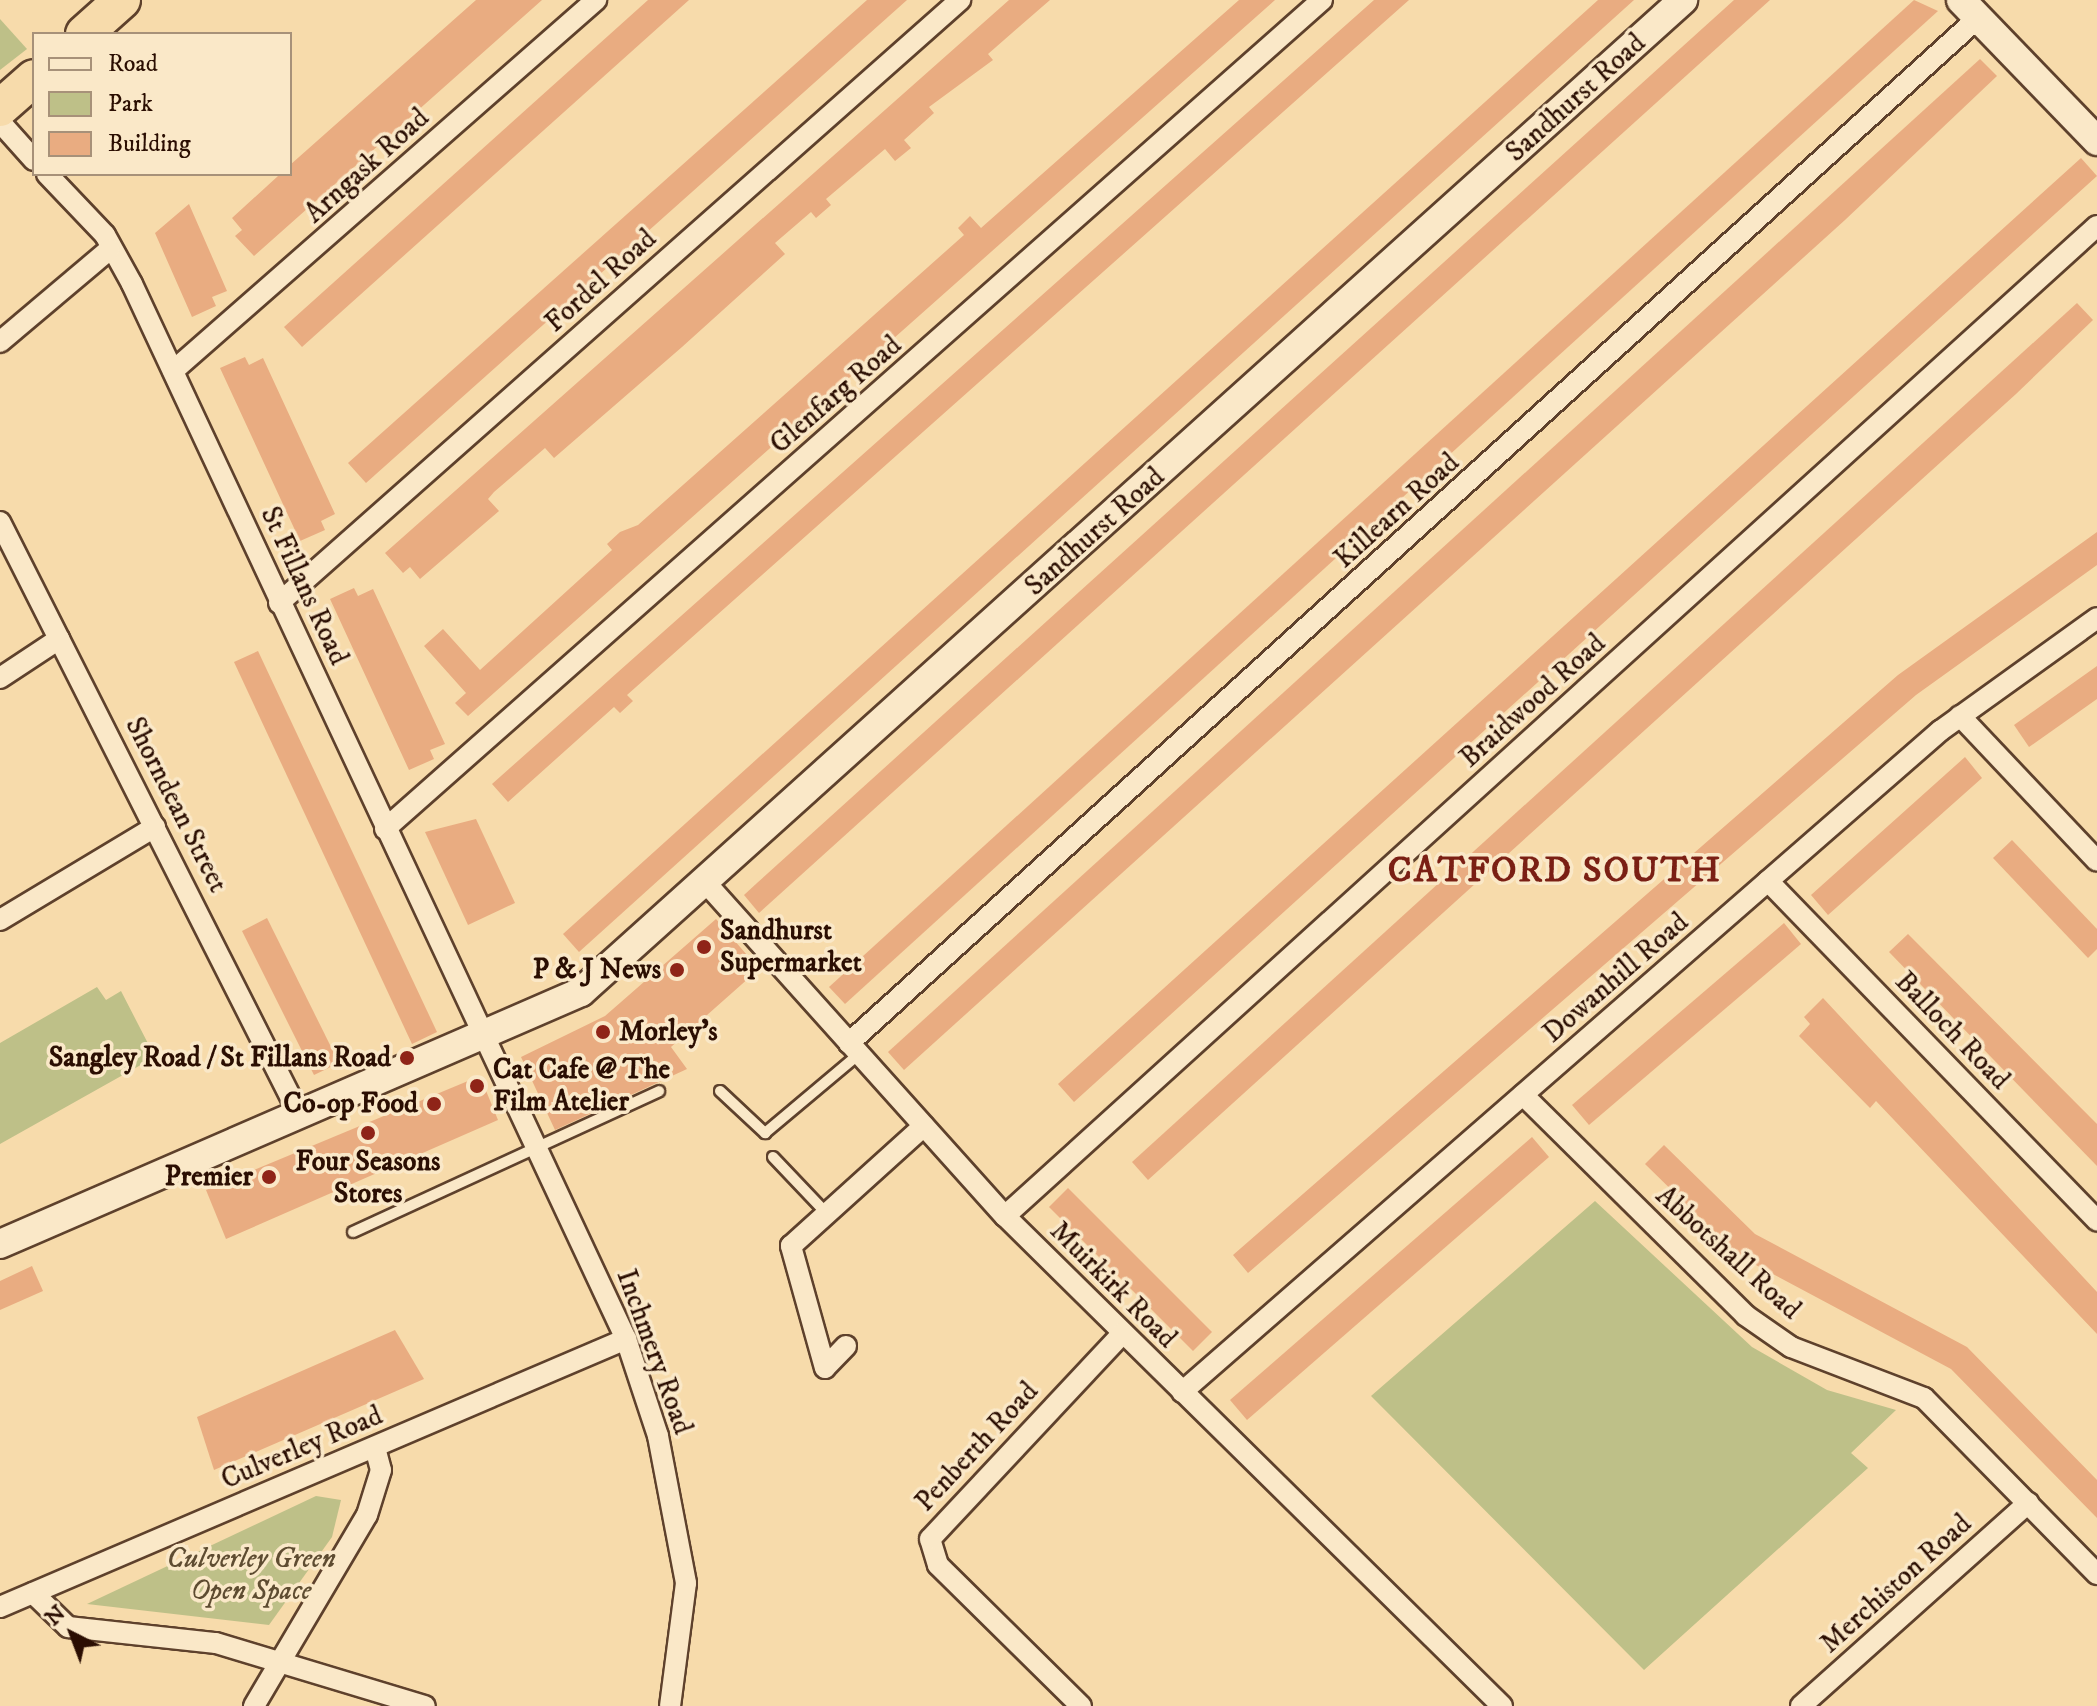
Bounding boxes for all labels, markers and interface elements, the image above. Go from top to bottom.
street label: Sandhurst Road [1499,27,1653,169]
legend [32,32,292,176]
text: Road [108,49,158,79]
text: Park [108,89,153,119]
street label: Arngask Road [298,101,436,231]
text: Building [108,129,191,159]
street label: Fordel Road [538,222,664,340]
street label: Glenfarg Road [763,329,909,461]
street label: Killearn Road [1328,446,1466,576]
street label: Sandhurst Road [1018,461,1172,603]
street label: St Fillans Road [253,502,355,670]
street label: Braidwood Road [1453,627,1613,775]
street label: Shorndean Street [117,712,235,898]
district label: CATFORD SOUTH [1388,849,1722,893]
street label: Dowanhill Road [1536,906,1696,1050]
place label: Sandhurst Supermarket [720,914,862,980]
marker: Sandhurst Supermarket [695,938,713,956]
place label: P & J News [533,953,661,987]
marker: P & J News [668,961,686,979]
street label: Balloch Road [1888,965,2016,1097]
place label: Morley's [619,1015,718,1049]
marker: Morley's [594,1023,612,1041]
place label: Sangley Road / St Fillans Road [49,1041,391,1075]
marker: Sangley Road / St Fillans Road [398,1049,416,1067]
place label: Cat Cafe @ The Film Atelier [493,1053,670,1119]
marker: Cat Cafe @ The Film Atelier [468,1077,486,1095]
place label: Co-op Food [283,1087,418,1121]
marker: Co-op Food [425,1095,443,1113]
marker: Four Seasons Stores [359,1124,377,1142]
place label: Four Seasons Stores [296,1145,440,1211]
place label: Premier [164,1160,253,1194]
marker: Premier [260,1168,278,1186]
street label: Abbotshall Road [1649,1179,1807,1327]
street label: Muirkirk Road [1043,1215,1183,1355]
street label: Inchmery Road [609,1265,699,1439]
street label: Penberth Road [908,1375,1046,1519]
street label: Culverley Road [216,1399,388,1497]
street label: Merchiston Road [1814,1507,1978,1661]
park label: Culverley Green Open Space [166,1542,336,1608]
north arrow [32,1594,112,1674]
text: N [40,1600,71,1632]

